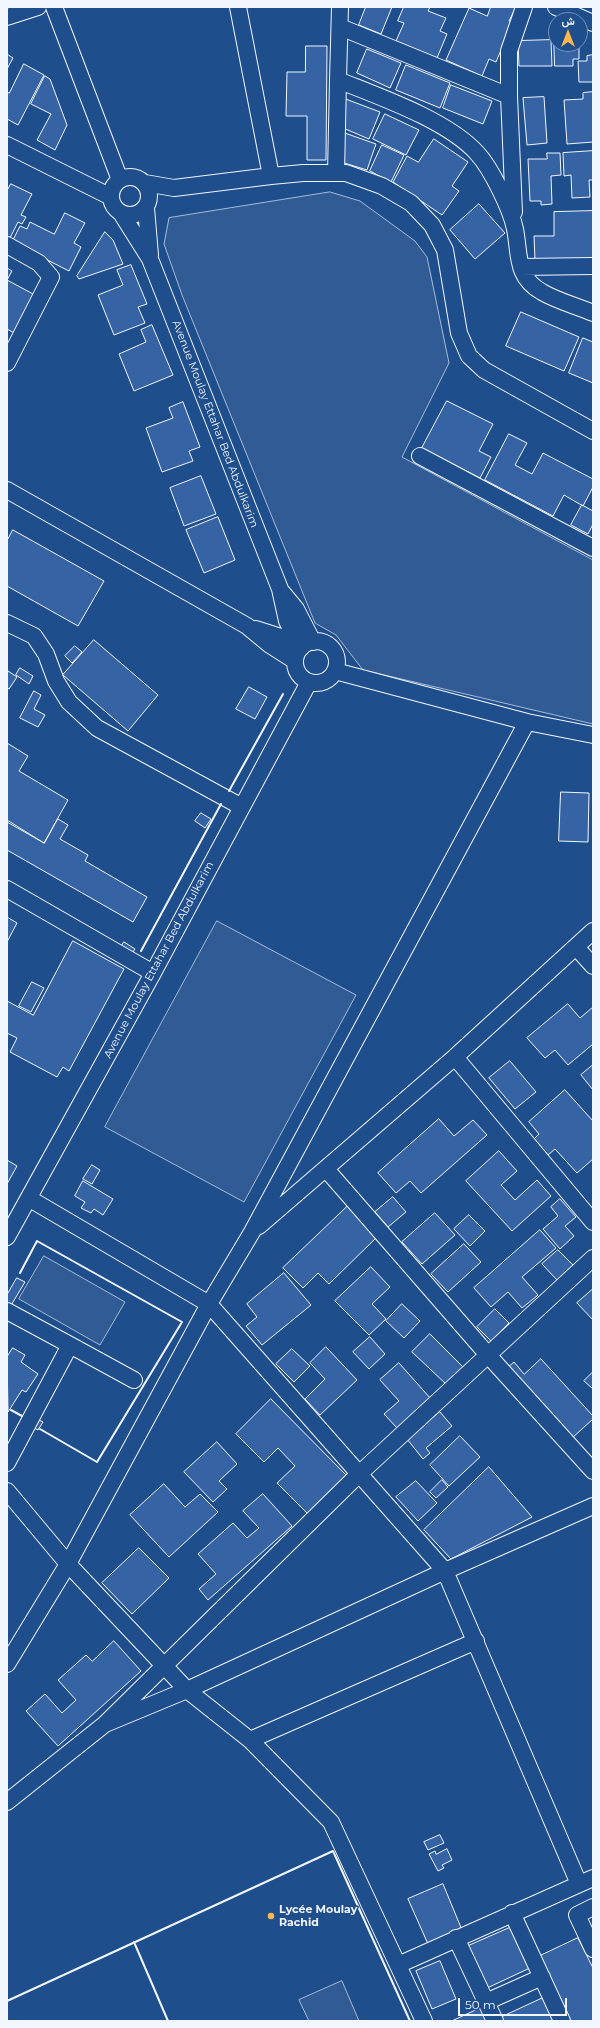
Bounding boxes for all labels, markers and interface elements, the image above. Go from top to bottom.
north arrow [548,12,588,52]
text: ش [561,14,575,28]
street label: Avenue Moulay Ettahar Bed Abdulkarim [169,318,261,530]
street label: Avenue Moulay Ettahar Bed Abdulkarim [101,859,217,1061]
place label: Lycée Moulay Rachid [279,1903,357,1929]
marker: Lycée Moulay Rachid [266,1911,276,1921]
scale bar [460,1990,569,2016]
text: 50 m [465,1997,496,2012]

